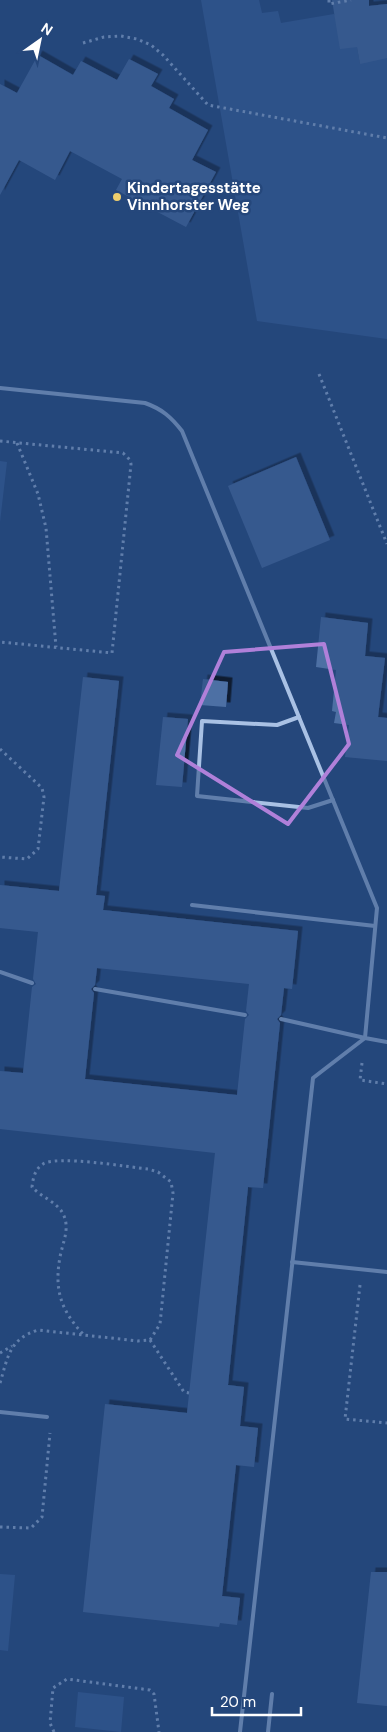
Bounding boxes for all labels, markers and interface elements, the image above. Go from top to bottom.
north arrow [15,15,65,65]
text: N [38,19,56,39]
place label: Kindertagesstätte Vinnhorster Weg [127,178,261,215]
marker: Kindertagesstätte Vinnhorster Weg [111,191,123,203]
scale bar [212,1684,301,1716]
text: 20 m [220,1692,256,1712]

